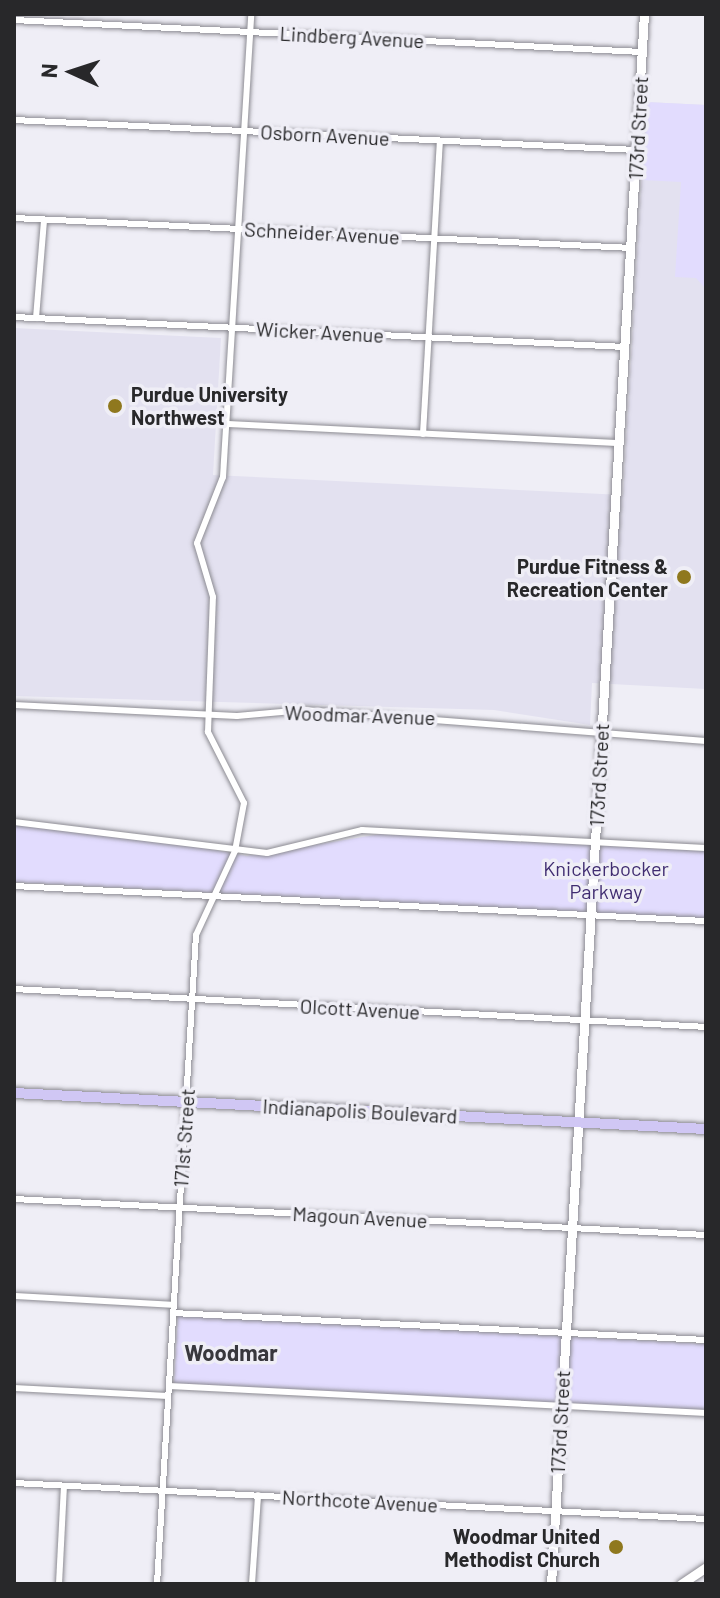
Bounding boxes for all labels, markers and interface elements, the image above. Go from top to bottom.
street label: Lindberg Avenue [279,21,425,53]
north arrow [32,32,112,112]
text: N [35,63,61,79]
street label: 173rd Street [623,76,653,180]
street label: Osborn Avenue [260,120,390,150]
street label: Schneider Avenue [244,217,400,249]
street label: Wicker Avenue [255,317,385,347]
place label: Purdue University Northwest [131,382,288,429]
marker: Purdue University Northwest [106,397,124,415]
place label: Purdue Fitness & Recreation Center [507,554,668,601]
marker: Purdue Fitness & Recreation Center [675,568,693,586]
street label: Woodmar Avenue [284,700,436,730]
street label: 173rd Street [584,723,614,827]
park label: Knickerbocker Parkway [543,856,669,903]
street label: Olcott Avenue [299,994,421,1024]
street label: 171st Street [169,1088,199,1188]
street label: Indianapolis Boulevard [262,1094,458,1128]
street label: Magoun Avenue [292,1201,428,1233]
district label: Woodmar [184,1340,278,1366]
street label: 173rd Street [545,1370,575,1474]
street label: Northcote Avenue [281,1485,439,1517]
place label: Woodmar United Methodist Church [444,1524,600,1571]
marker: Woodmar United Methodist Church [607,1538,625,1556]

